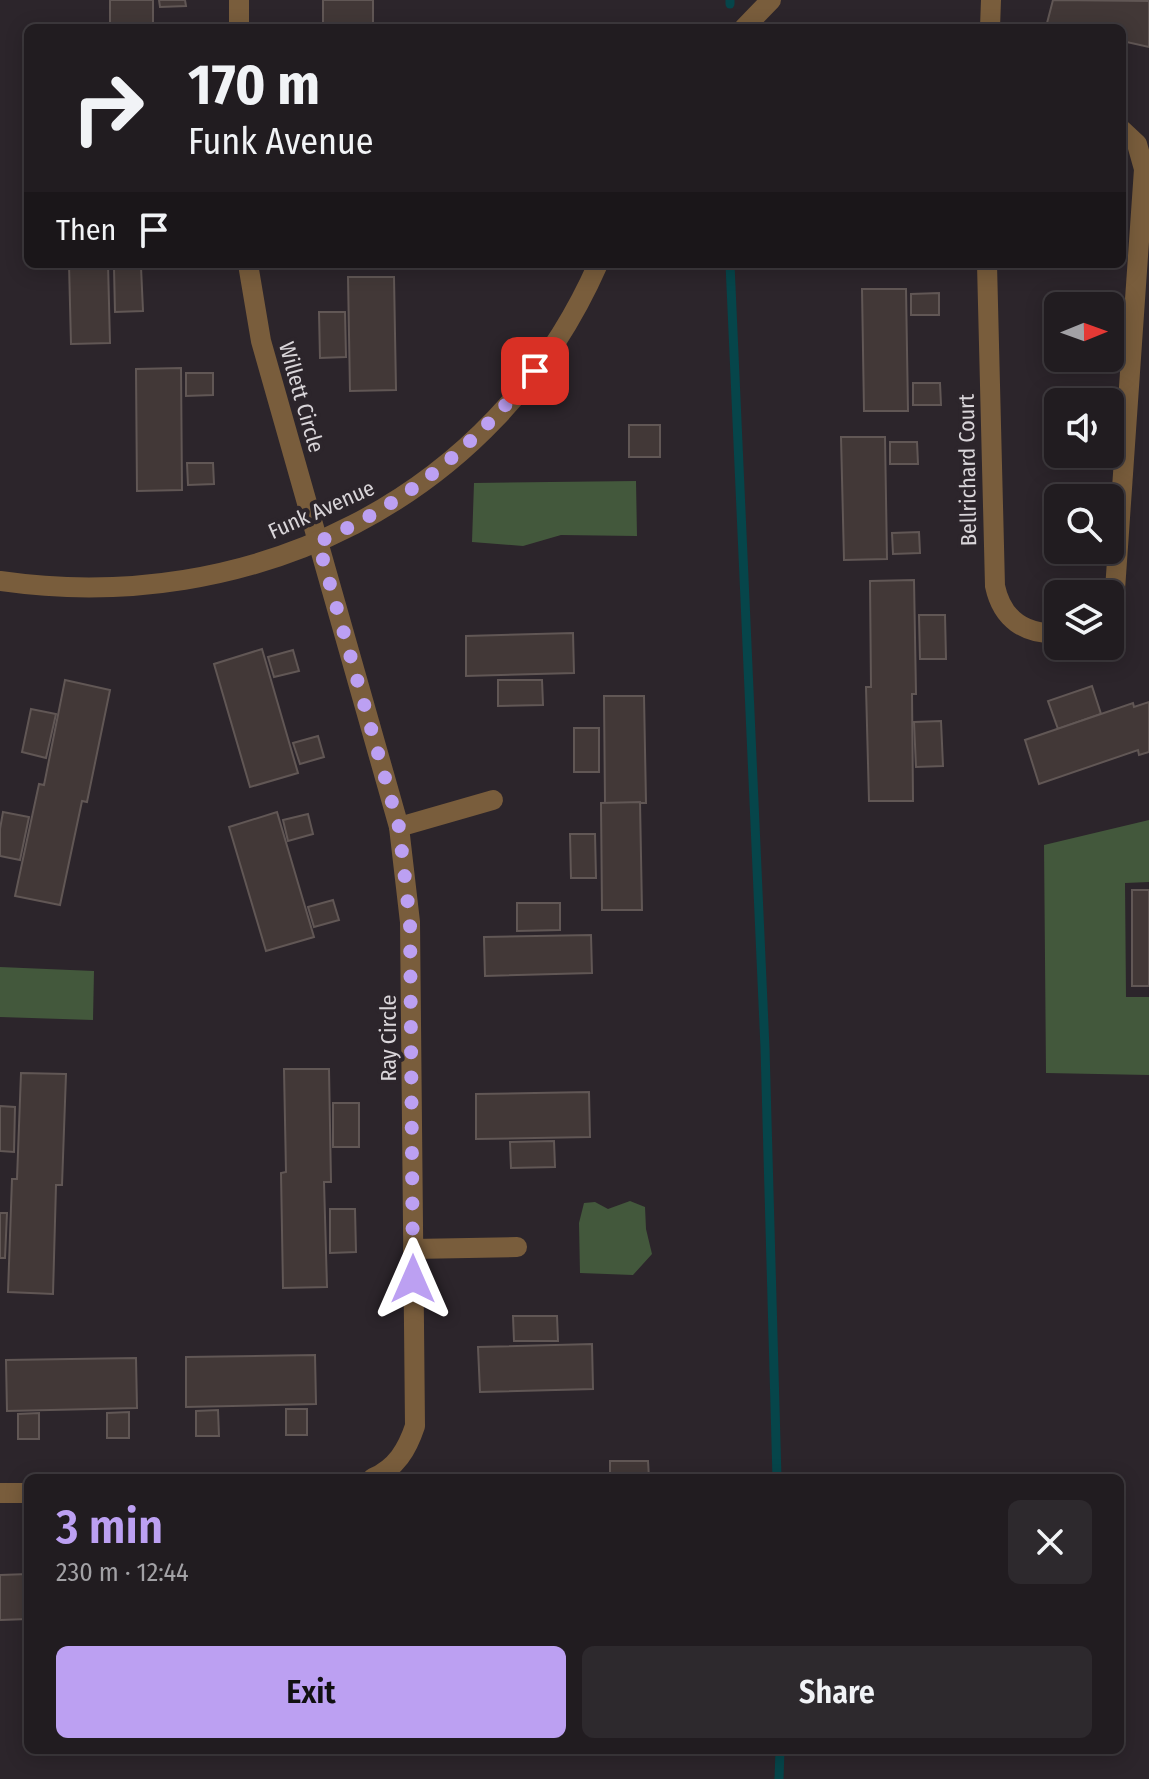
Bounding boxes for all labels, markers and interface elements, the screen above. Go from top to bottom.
text: 170 m [188,52,320,119]
icon: right [56,56,160,160]
text: Funk Avenue [188,120,374,164]
icon: arrive [132,208,176,252]
text: Then [56,212,116,248]
north arrow [1044,292,1124,372]
map controls [1044,292,1124,660]
pin [501,337,569,405]
street label: Willett Circle [273,339,330,456]
icon: arrive [513,349,557,393]
button: sound [1044,388,1124,468]
street label: Bellrichard Court [953,393,982,546]
street label: Funk Avenue [264,474,379,545]
button: search [1044,484,1124,564]
button: layers [1044,580,1124,660]
street label: Ray Circle [375,995,402,1081]
position arrow [371,1237,455,1321]
text: 3 min [56,1498,163,1556]
button: close [1008,1500,1092,1584]
text: 230 m · 12:44 [56,1557,189,1588]
button: Exit [56,1646,566,1738]
button: Share [582,1646,1092,1738]

